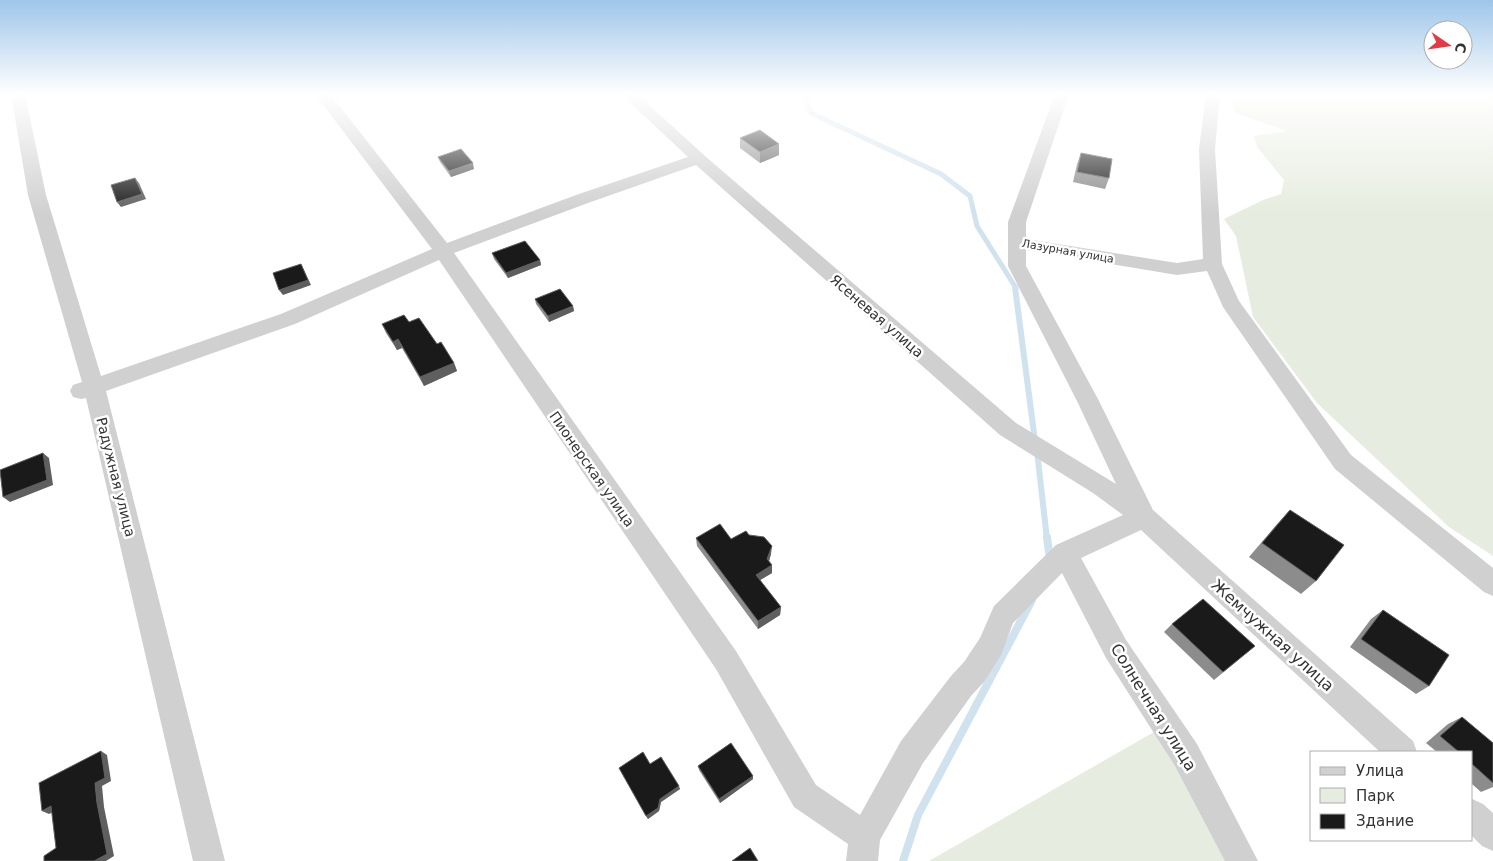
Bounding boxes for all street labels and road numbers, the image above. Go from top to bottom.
street label: Лазурная улица [1021,237,1115,266]
street label: Ясеневая улица [827,271,927,361]
street label: Пионерская улица [546,408,638,530]
street label: Радужная улица [93,416,139,538]
street label: Жемчужная улица [1208,575,1338,695]
street label: Солнечная улица [1107,640,1201,775]

